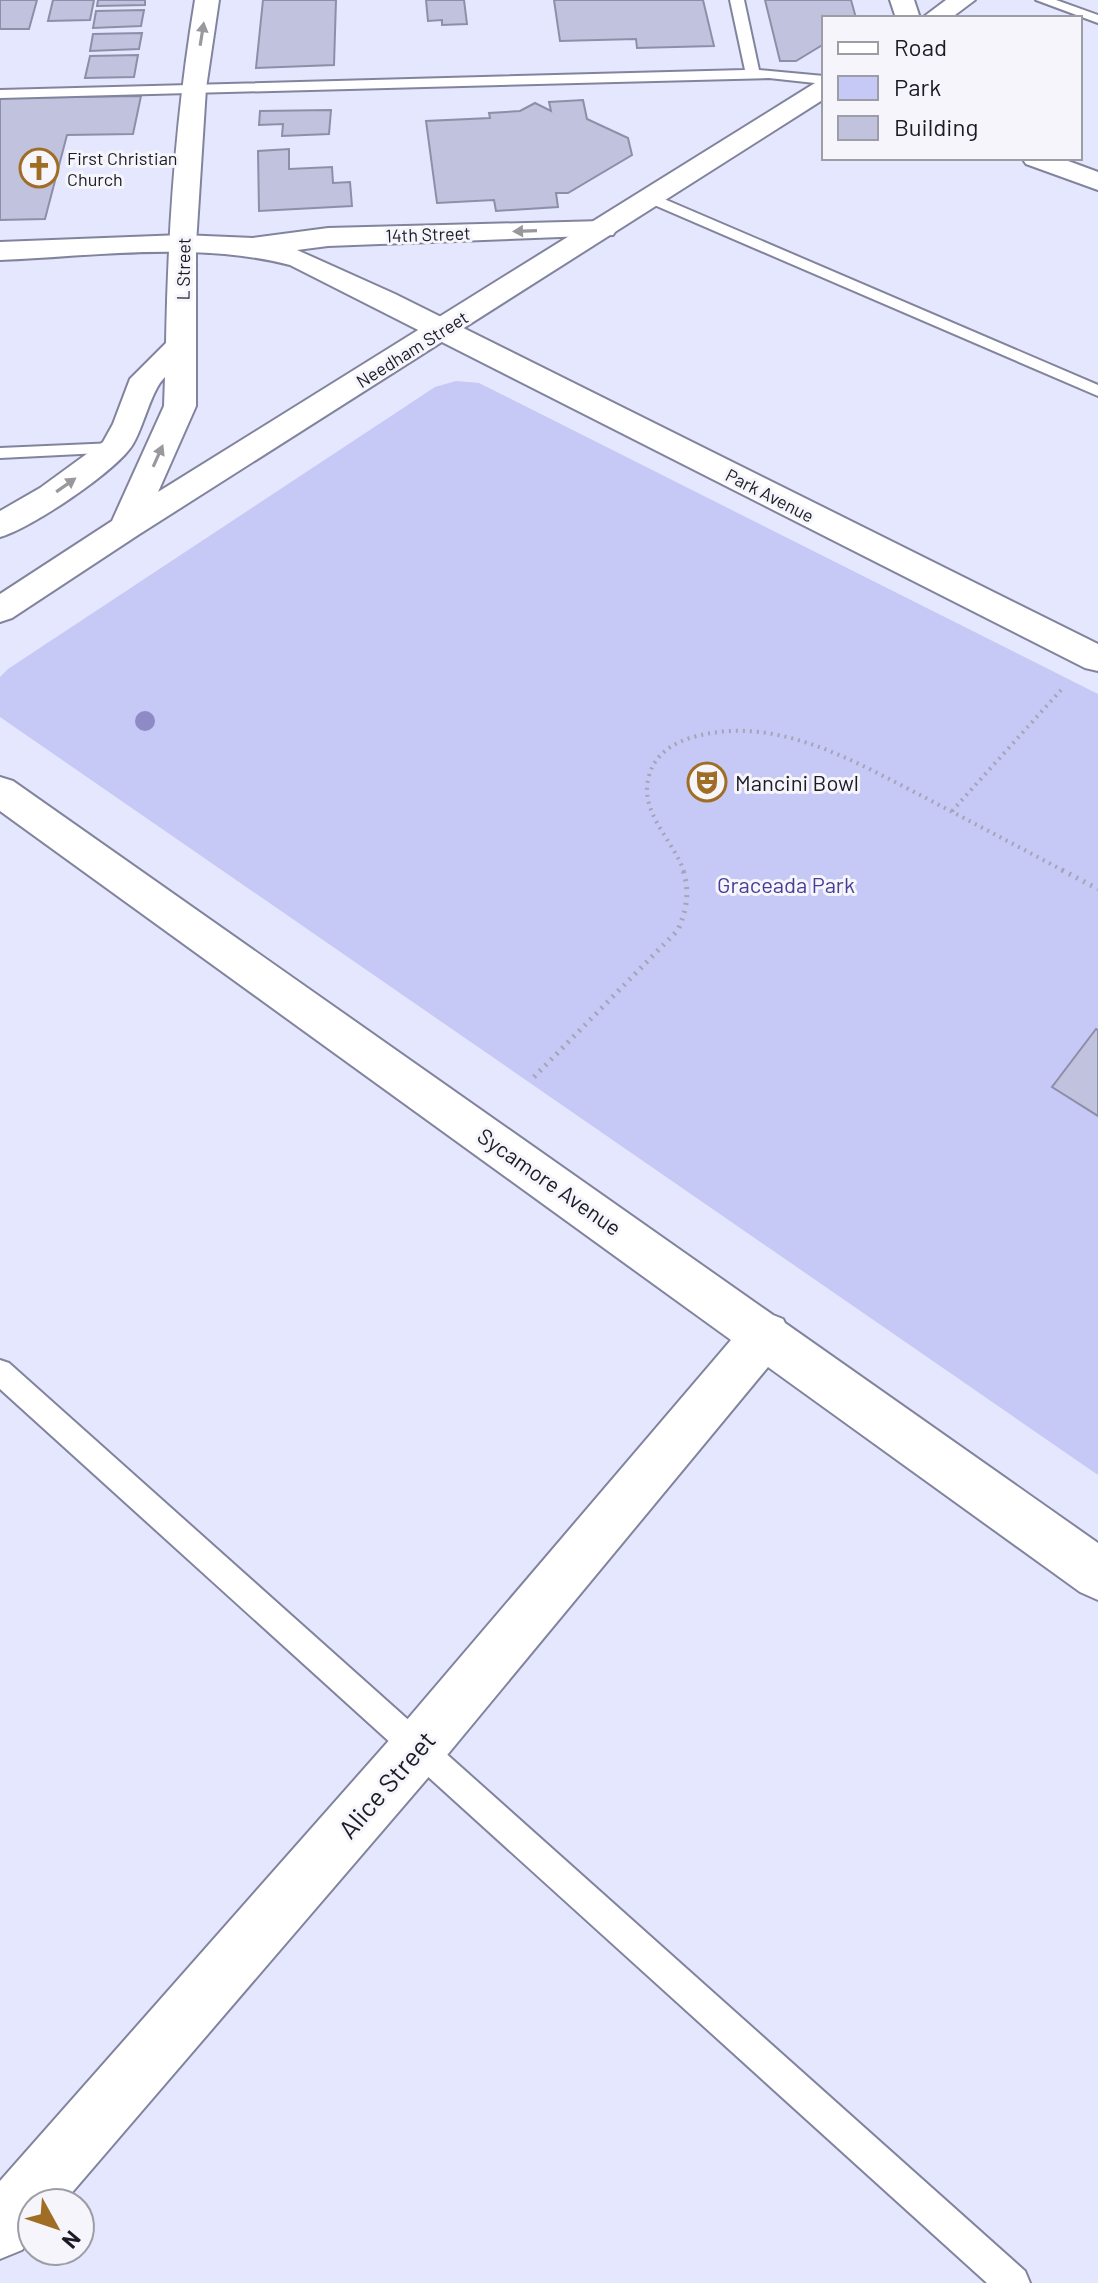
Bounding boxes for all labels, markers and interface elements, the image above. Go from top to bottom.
legend [822,16,1082,160]
one-way arrow [196,21,209,46]
text: Road [894,32,947,61]
text: Park [894,72,941,101]
text: Building [894,112,978,141]
church icon: First Christian Church [18,147,60,189]
place label: First Christian Church [67,147,178,190]
street label: 14th Street [385,222,471,246]
one-way arrow [512,225,537,237]
street label: L Street [171,237,195,301]
street label: Needham Street [352,306,472,392]
one-way arrow [151,444,165,468]
street label: Park Avenue [722,463,818,527]
one-way arrow [56,478,77,493]
theatre icon: Mancini Bowl [686,761,728,803]
place label: Mancini Bowl [735,769,859,795]
park label: Graceada Park [717,871,855,897]
street label: Sycamore Avenue [473,1122,627,1240]
street label: Alice Street [331,1724,441,1844]
north arrow [16,2187,96,2267]
text: N [57,2227,87,2254]

